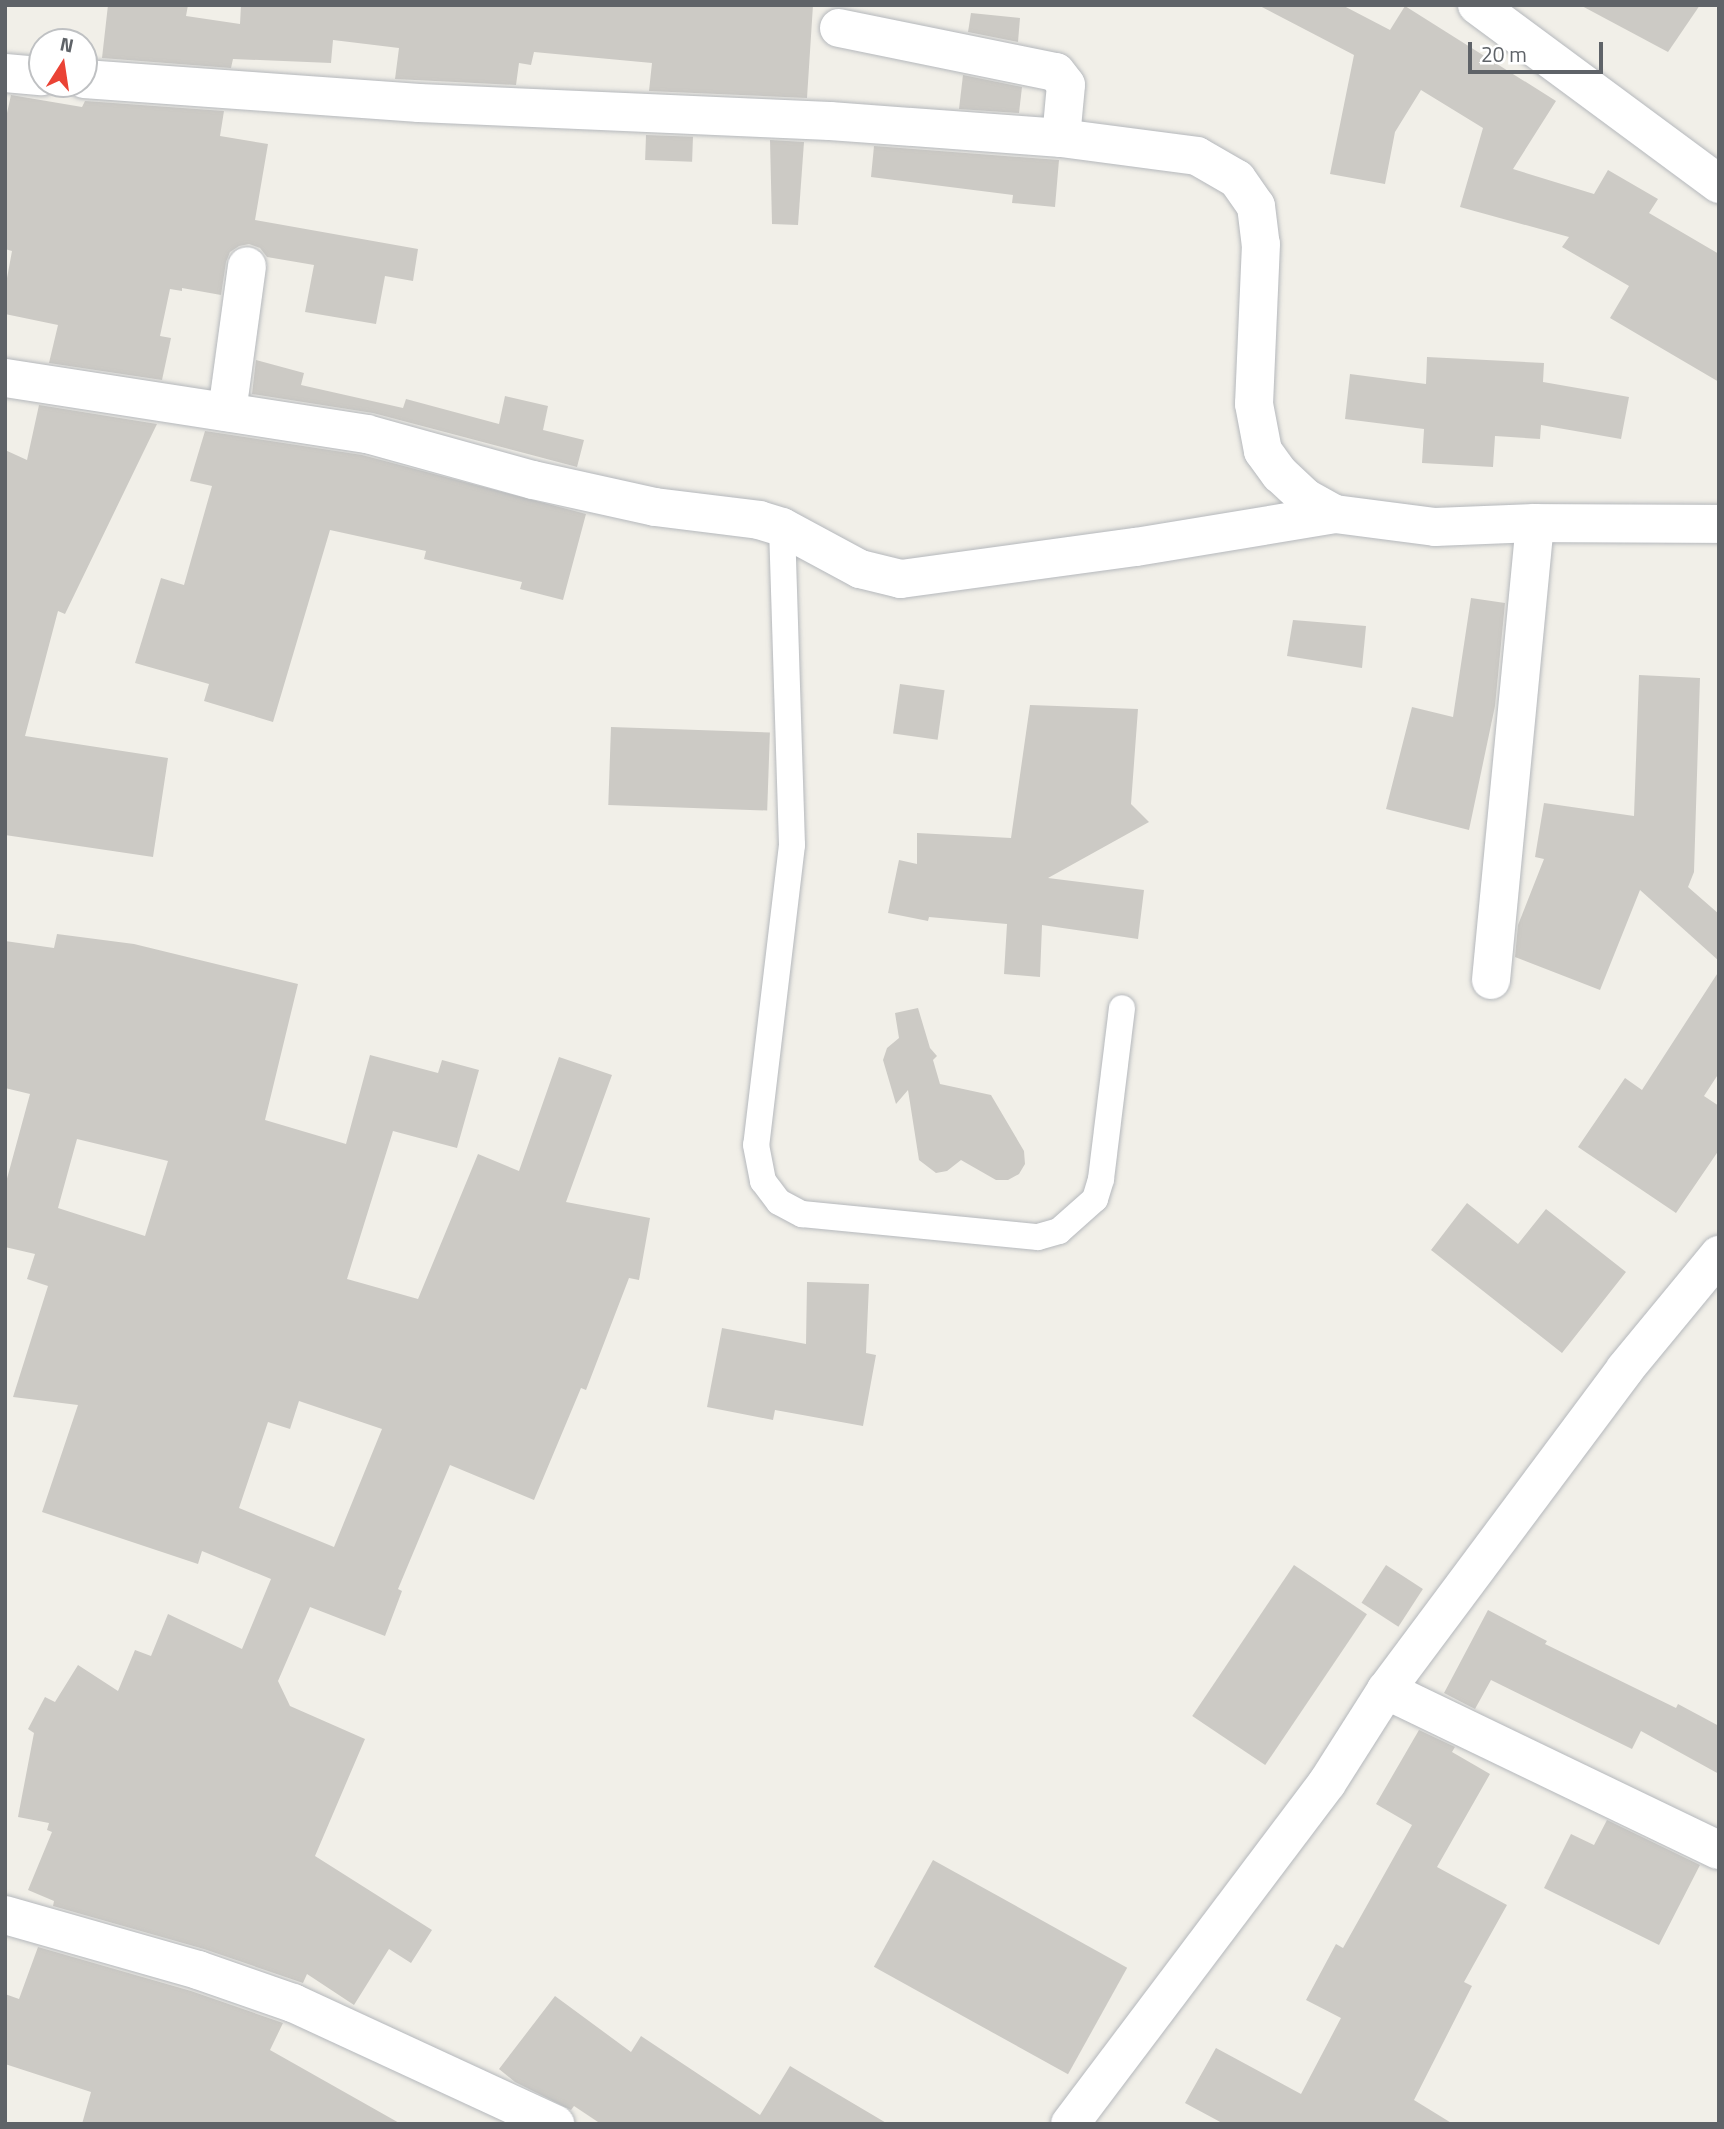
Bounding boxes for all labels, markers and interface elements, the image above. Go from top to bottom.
north arrow [28,28,98,98]
text: N [58,28,77,59]
scale bar [1472,28,1607,72]
text: 20 m [1481,38,1527,70]

